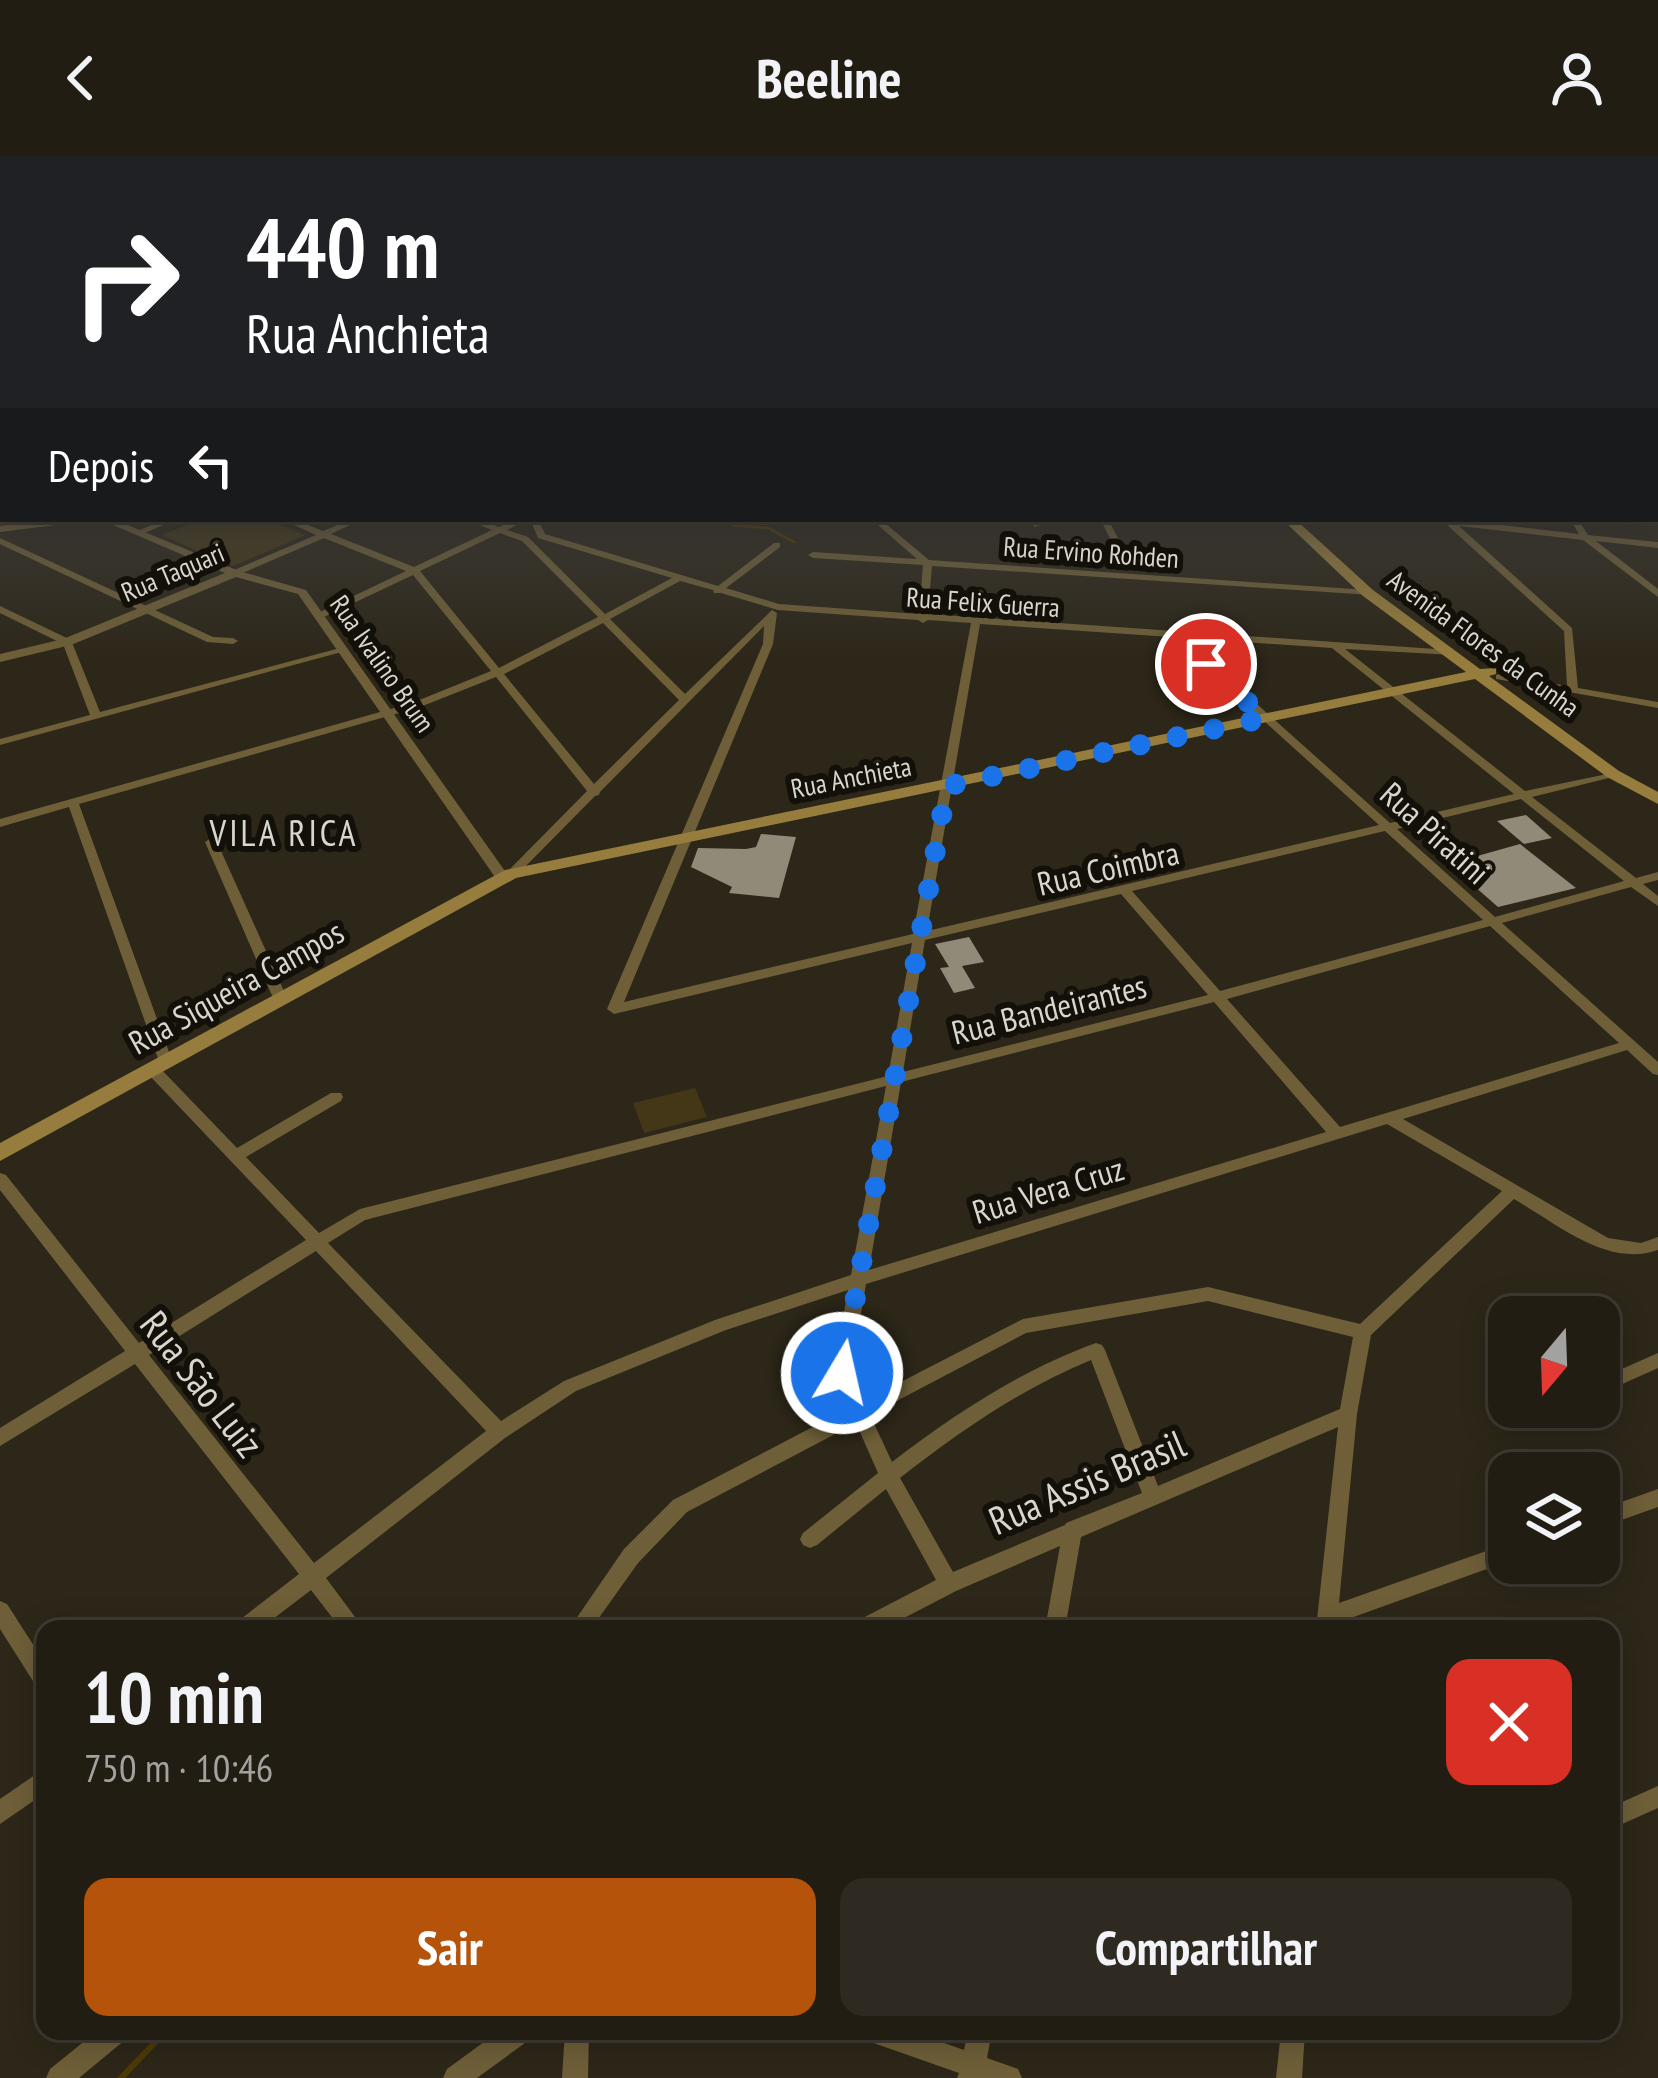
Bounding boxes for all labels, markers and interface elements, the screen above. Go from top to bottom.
text: Beeline [756,43,902,113]
icon: back [48,45,114,111]
icon: person [1544,45,1610,111]
text: 440 m [246,192,439,301]
icon: right [48,204,204,360]
text: Rua Anchieta [246,298,490,368]
icon: left [178,432,244,498]
text: Depois [48,436,154,494]
street label: Rua Ervino Rohden [1002,529,1180,575]
street label: Rua Taquari [116,535,229,609]
street label: Avenida Flores da Cunha [1381,562,1586,724]
street label: Rua Felix Guerra [905,580,1061,624]
street label: Rua Ivalino Brum [323,588,443,739]
pin [1155,613,1257,715]
icon: arrive [1173,631,1239,697]
street label: Rua Anchieta [788,749,914,805]
street label: Rua Piratini [1372,772,1499,893]
district label: VILA RICA [209,809,358,856]
street label: Rua Coimbra [1033,830,1183,905]
street label: Rua Siqueira Campos [121,910,351,1063]
street label: Rua Bandeirantes [947,964,1151,1053]
street label: Rua Vera Cruz [967,1146,1129,1233]
north arrow [1488,1296,1620,1428]
map controls [1488,1296,1620,1584]
street label: Rua São Luiz [129,1300,275,1467]
position arrow [779,1310,905,1436]
street label: Rua Assis Brasil [981,1417,1193,1546]
button: layers [1488,1452,1620,1584]
text: 10 min [84,1650,264,1743]
button: close [1446,1659,1572,1785]
text: 750 m · 10:46 [84,1742,273,1793]
button: Sair [84,1878,816,2016]
button: Compartilhar [840,1878,1572,2016]

